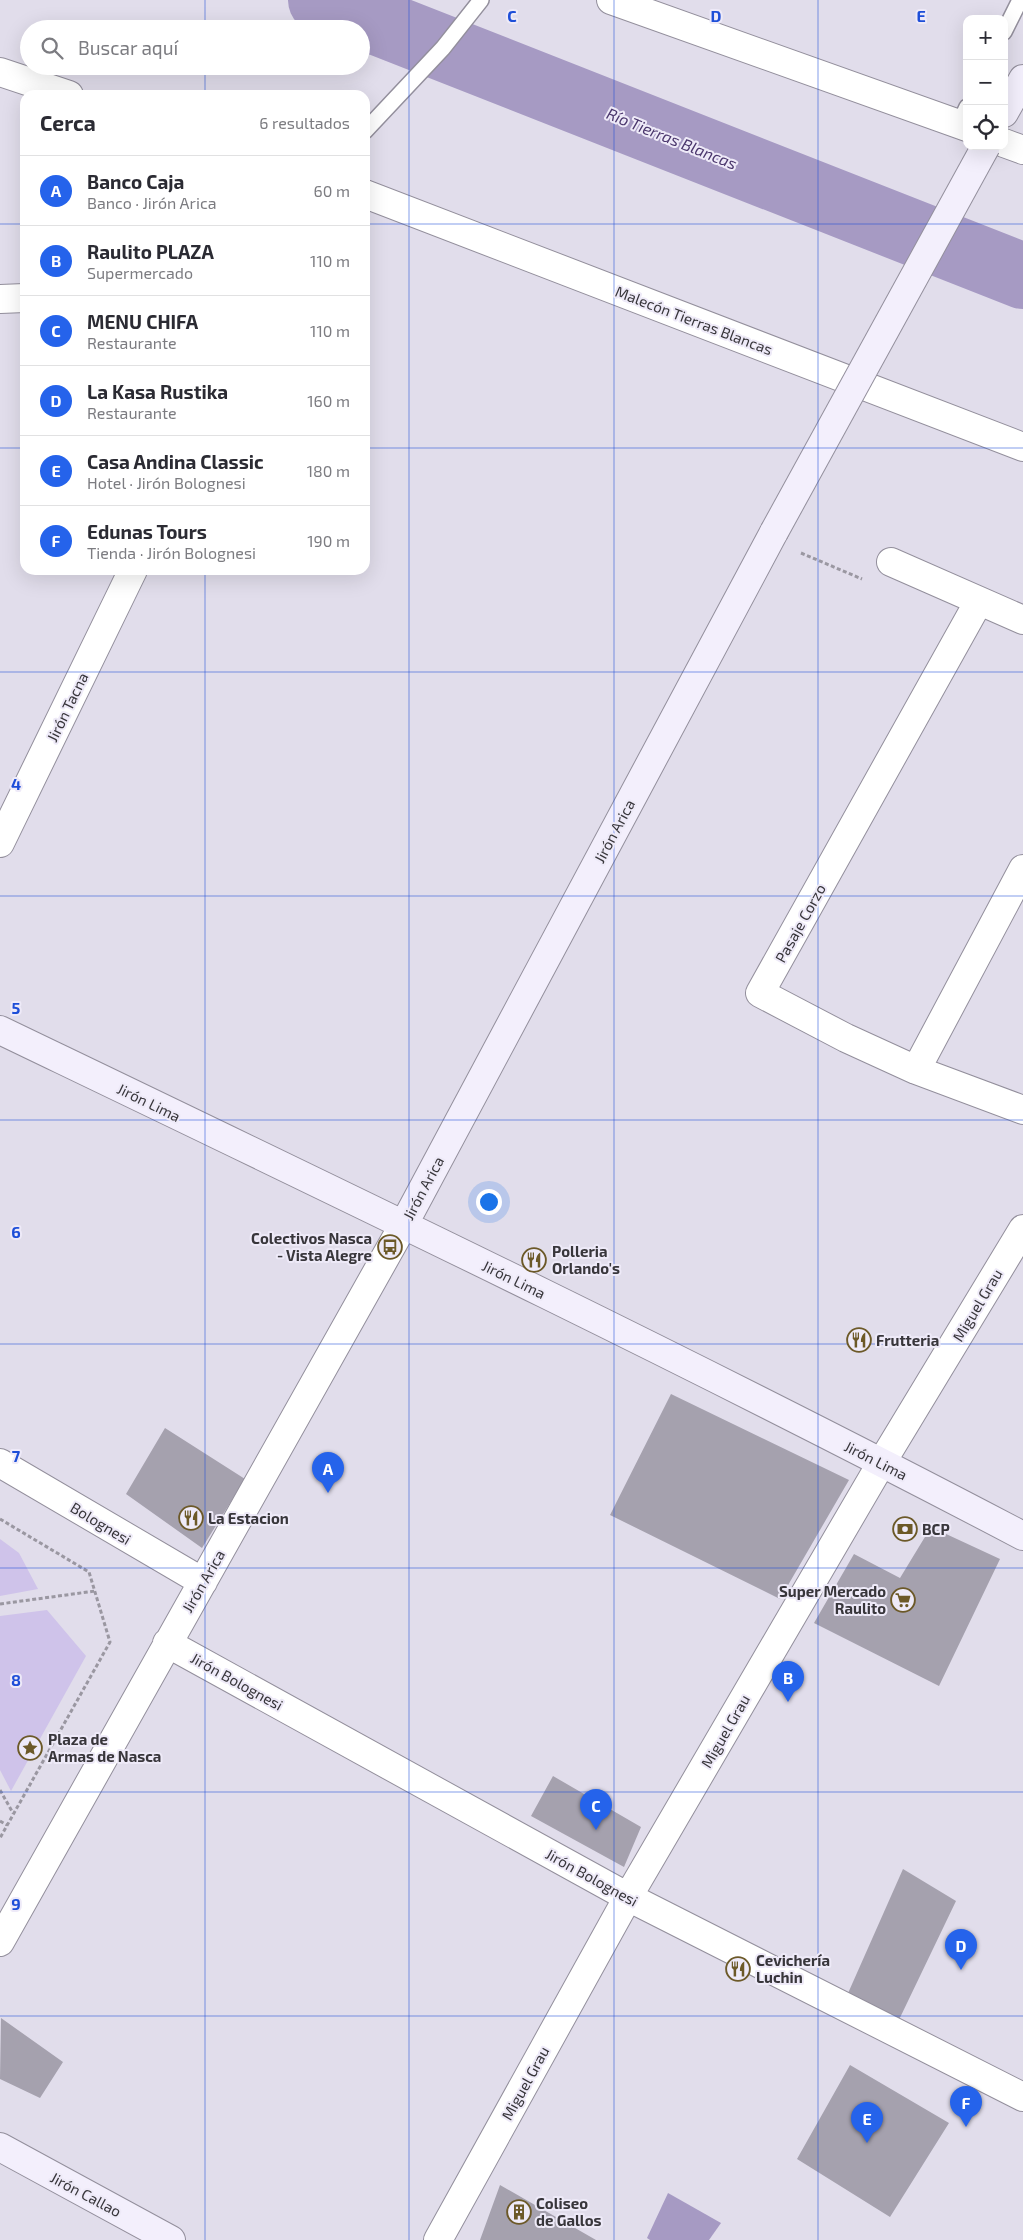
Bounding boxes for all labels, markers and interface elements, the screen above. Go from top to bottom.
text: C [507,6,517,25]
text: D [711,6,722,25]
text: E [916,6,926,25]
map controls [963,15,1008,150]
button: + [963,15,1008,60]
search box [20,20,370,75]
icon: search [38,34,66,62]
text: Buscar aquí [78,36,178,59]
button: − [963,60,1008,105]
water label: Río Tierras Blancas [604,103,740,173]
button: locate [963,105,1008,150]
text: Cerca [40,110,96,135]
text: 6 resultados [259,113,350,132]
text: Banco Caja [87,170,184,193]
text: A [51,181,61,200]
text: 60 m [314,181,350,200]
text: Banco · Jirón Arica [87,193,217,212]
text: Raulito PLAZA [87,240,214,263]
text: B [51,251,61,270]
text: 110 m [310,251,350,270]
text: Supermercado [87,263,193,282]
street label: Malecón Tierras Blancas [613,282,775,358]
text: MENU CHIFA [87,310,198,333]
text: C [51,321,61,340]
text: 110 m [310,321,350,340]
text: Restaurante [87,333,177,352]
text: La Kasa Rustika [87,380,228,403]
text: D [51,391,61,410]
text: 160 m [307,391,350,410]
text: Restaurante [87,403,177,422]
text: Casa Andina Classic [87,450,264,473]
text: E [51,461,61,480]
text: 180 m [307,461,350,480]
text: Hotel · Jirón Bolognesi [87,473,246,492]
text: Edunas Tours [87,520,207,543]
text: F [52,531,60,550]
text: 190 m [307,531,350,550]
text: Tienda · Jirón Bolognesi [87,543,256,562]
street label: Jirón Tacna [43,669,91,745]
text: 4 [11,774,21,793]
street label: Jirón Arica [590,796,638,866]
street label: Pasaje Corzo [771,880,830,966]
text: 5 [12,998,21,1017]
street label: Jirón Lima [114,1079,184,1125]
street label: Jirón Arica [399,1153,447,1223]
your location [476,1189,502,1215]
text: 6 [11,1222,21,1241]
place label: Colectivos Nasca - Vista Alegre [251,1229,372,1264]
bus stop icon: Colectivos Nasca - Vista Alegre [377,1234,403,1260]
place label: Polleria Orlando's [552,1242,620,1277]
restaurant icon: Polleria Orlando's [521,1247,547,1273]
street label: Jirón Lima [479,1256,549,1302]
street label: Miguel Grau [948,1265,1006,1345]
restaurant icon: Frutteria [846,1327,872,1353]
place label: Frutteria [876,1331,939,1349]
street label: Jirón Lima [842,1437,910,1483]
text: 7 [12,1446,21,1465]
pin: A [312,1452,344,1493]
street label: Bolognesi [68,1498,134,1548]
restaurant icon: La Estacion [178,1505,204,1531]
place label: La Estacion [208,1509,289,1527]
bank icon: BCP [892,1516,918,1542]
place label: BCP [922,1520,950,1538]
street label: Jirón Arica [178,1546,228,1616]
place label: Super Mercado Raulito [779,1582,886,1617]
supermarket icon: Super Mercado Raulito [890,1587,916,1613]
street label: Jirón Bolognesi [188,1648,286,1714]
pin: B [772,1661,804,1702]
text: 8 [11,1670,21,1689]
street label: Miguel Grau [697,1691,753,1771]
place label: Plaza de Armas de Nasca [48,1730,161,1765]
place icon: Plaza de Armas de Nasca [17,1735,43,1761]
pin: C [580,1789,612,1830]
street label: Jirón Bolognesi [543,1844,641,1910]
text: 9 [11,1894,21,1913]
pin: D [945,1929,977,1970]
place label: Cevichería Luchin [756,1951,830,1986]
restaurant icon: Cevichería Luchin [725,1956,751,1982]
street label: Miguel Grau [497,2043,553,2123]
pin: F [950,2086,982,2127]
pin: E [851,2102,883,2143]
street label: Jirón Callao [47,2168,125,2220]
place label: Coliseo de Gallos [536,2194,602,2229]
building icon: Coliseo de Gallos [506,2199,532,2225]

